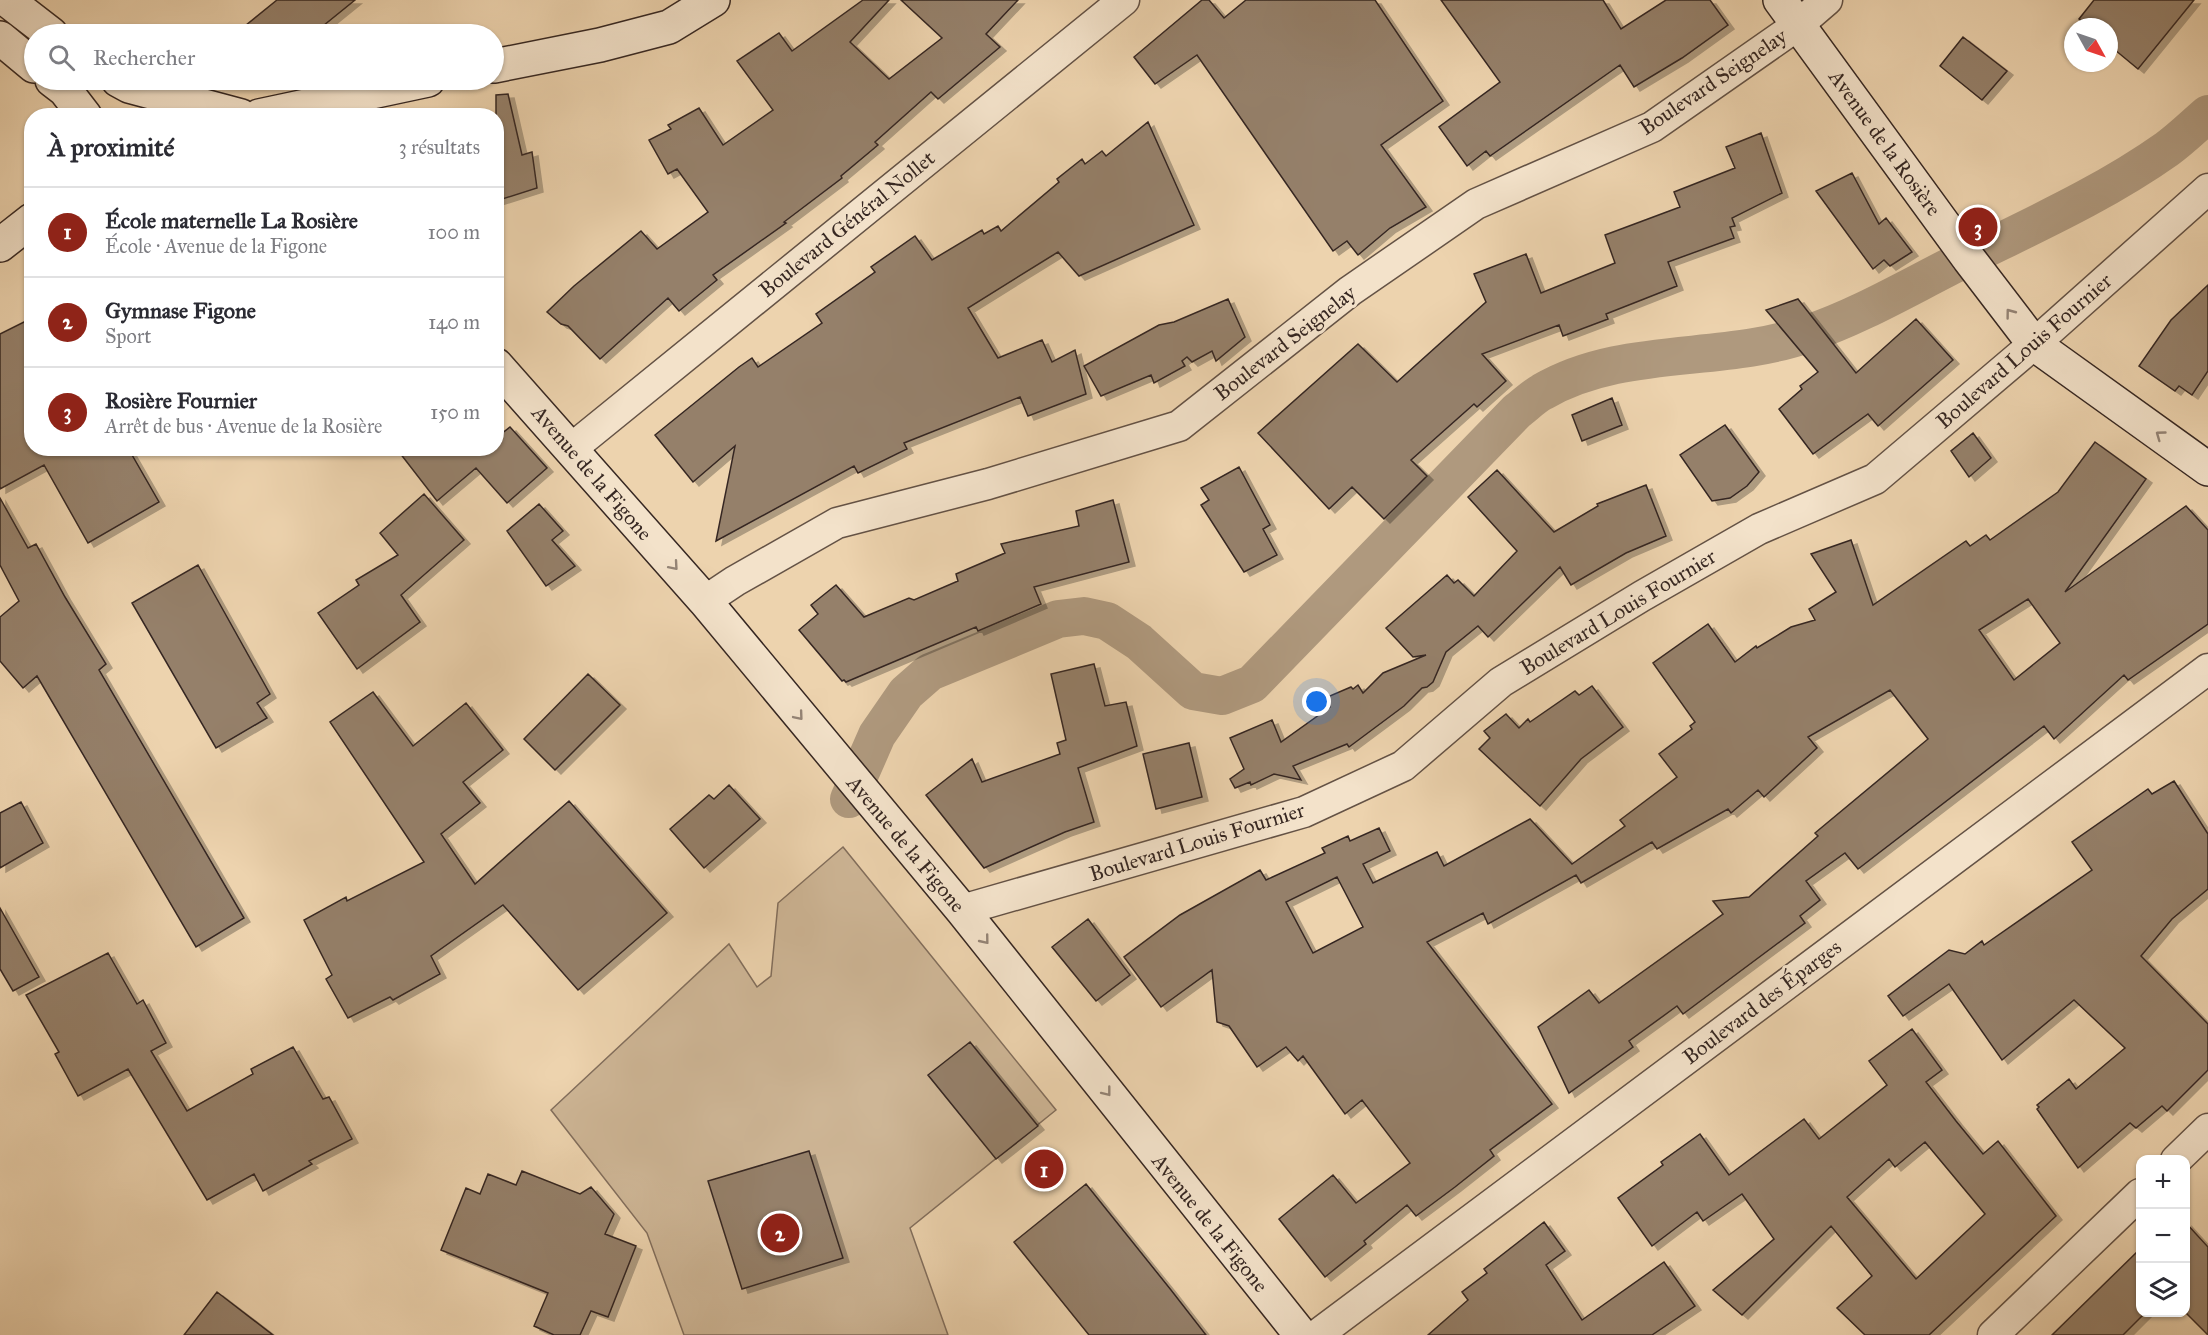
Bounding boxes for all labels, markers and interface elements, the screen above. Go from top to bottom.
north arrow [2064,18,2118,72]
street label: Boulevard Seignelay [1634,22,1793,141]
search box [24,24,504,90]
icon: search [45,41,78,74]
text: Rechercher [93,44,195,71]
street label: Avenue de la Rosière [1823,64,1947,221]
text: À proximité [48,131,174,163]
text: 3 résultats [399,135,480,159]
street label: Boulevard Général Nollet [754,145,941,303]
pin: 3 [1958,204,1998,250]
text: École maternelle La Rosière [105,207,358,234]
text: 1 [64,220,71,244]
text: 100 m [428,220,480,244]
text: École · Avenue de la Figone [105,234,327,258]
street label: Boulevard Louis Fournier [1931,268,2117,434]
street label: Boulevard Seignelay [1209,279,1362,406]
text: Gymnase Figone [105,297,256,324]
one-way arrow [2007,309,2018,320]
text: 2 [63,310,72,334]
text: 140 m [428,310,480,334]
text: Sport [105,324,151,348]
text: Rosière Fournier [105,387,257,414]
street label: Avenue de la Figone [526,399,658,546]
text: 3 [64,400,72,424]
text: 150 m [430,400,480,424]
text: Arrêt de bus · Avenue de la Rosière [105,414,382,438]
one-way arrow [2156,431,2167,442]
street label: Boulevard Louis Fournier [1515,543,1721,681]
one-way arrow [667,560,678,570]
your location [1302,687,1331,716]
one-way arrow [792,709,803,720]
street label: Avenue de la Figone [841,770,971,918]
street label: Boulevard Louis Fournier [1086,797,1308,887]
one-way arrow [978,933,989,944]
street label: Boulevard des Éparges [1677,933,1846,1070]
one-way arrow [1099,1086,1110,1097]
pin: 1 [1024,1146,1064,1192]
street label: Avenue de la Figone [1146,1148,1274,1298]
map controls [2136,1155,2190,1317]
button: + [2136,1155,2190,1209]
button: − [2136,1209,2190,1263]
pin: 2 [760,1210,800,1256]
button: layers [2136,1263,2190,1317]

